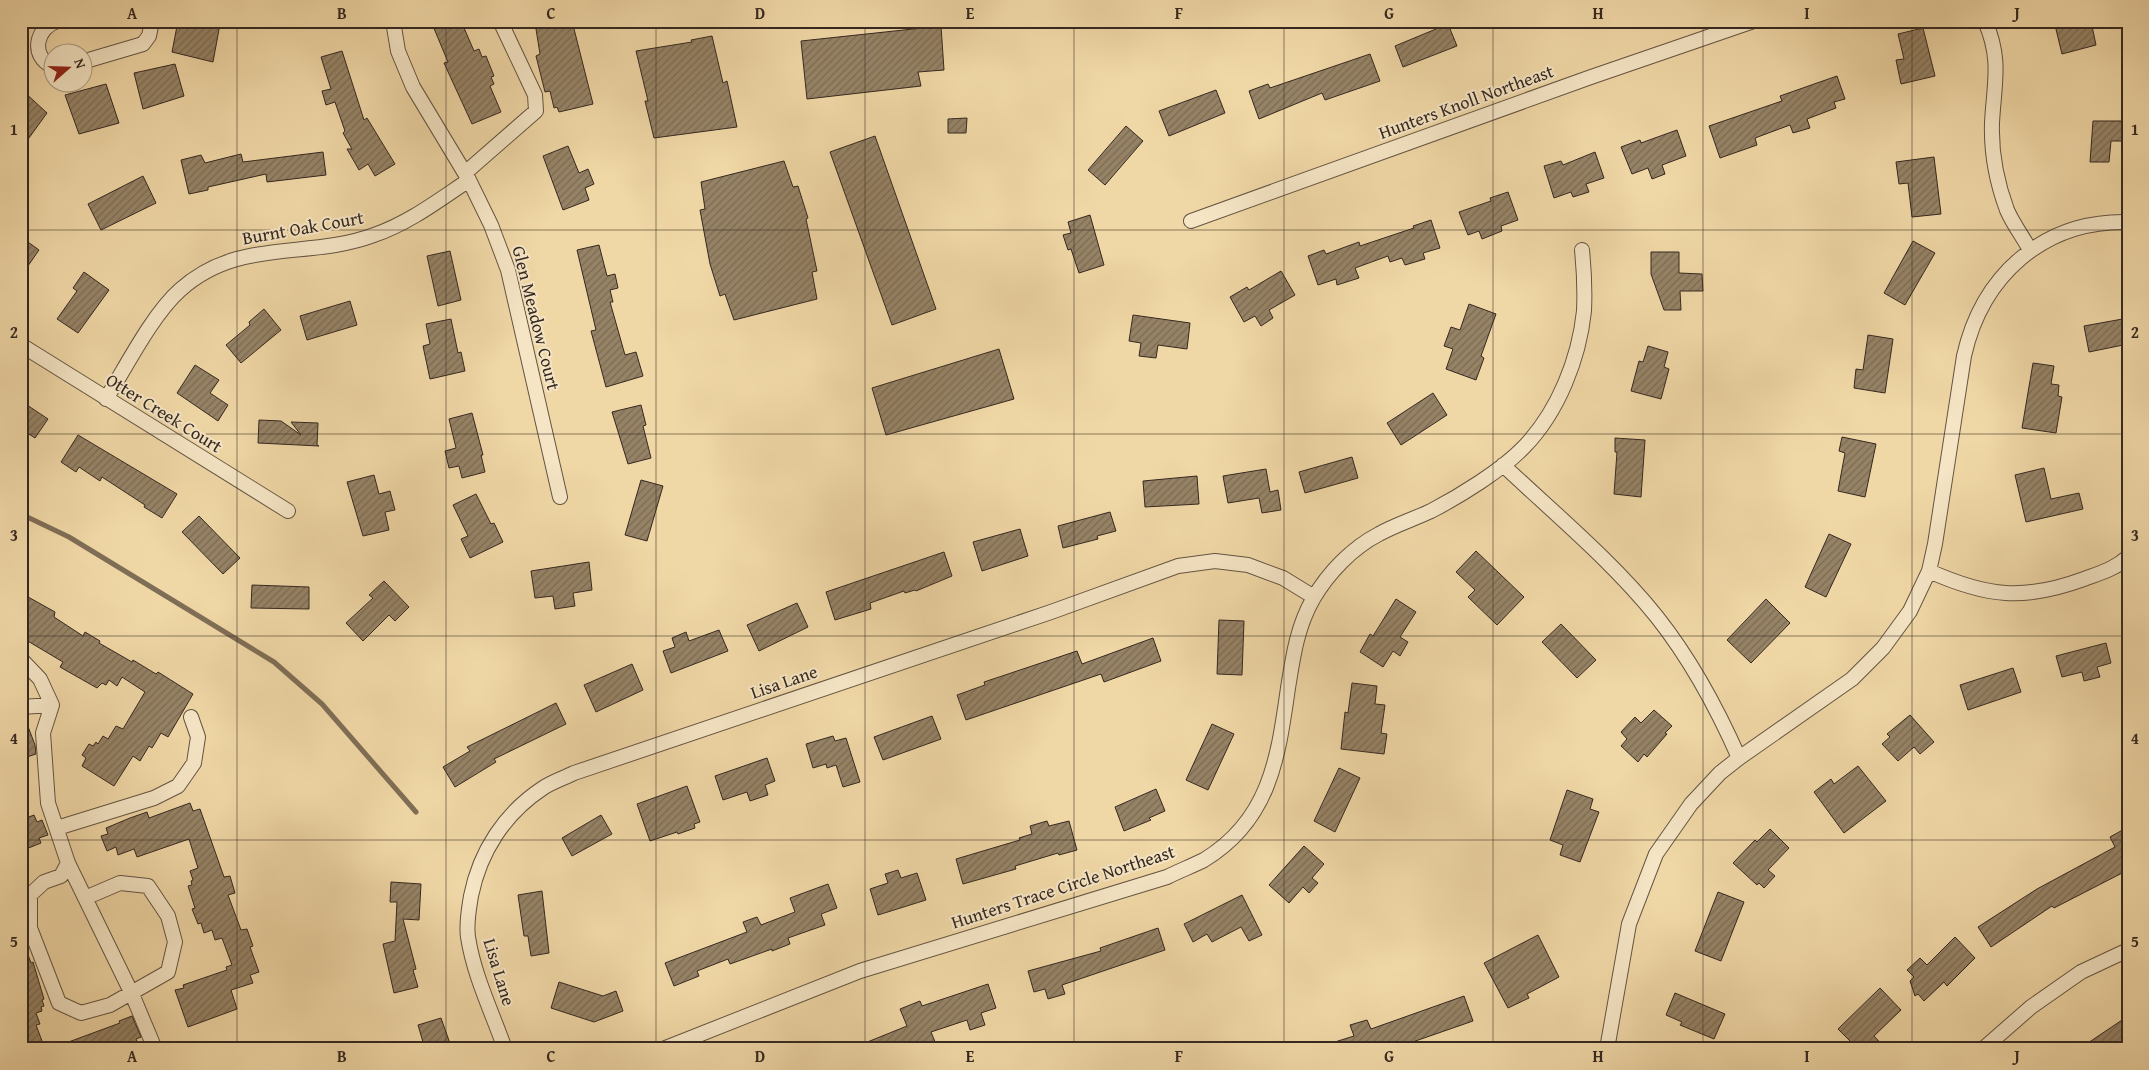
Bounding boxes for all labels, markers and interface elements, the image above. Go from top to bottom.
text: A [127,1,138,25]
text: B [337,1,347,25]
text: C [546,1,556,25]
text: D [755,1,765,25]
text: E [966,1,975,25]
text: F [1175,1,1183,25]
text: G [1384,1,1394,25]
text: H [1592,1,1604,25]
text: I [1804,1,1810,25]
text: J [2011,1,2020,25]
north arrow [42,42,92,92]
text: N [69,56,91,72]
street label: Hunters Knoll Northeast [1375,57,1558,146]
text: 1 [10,117,18,141]
text: 1 [2131,117,2139,141]
street label: Burnt Oak Court [240,203,366,251]
street label: Glen Meadow Court [506,243,568,393]
text: 2 [10,320,18,344]
text: 2 [2131,320,2139,344]
street label: Otter Creek Court [101,366,228,460]
text: 3 [10,523,18,547]
text: 3 [2131,523,2139,547]
street label: Lisa Lane [747,657,821,706]
text: 4 [10,726,18,750]
text: 4 [2131,726,2139,750]
street label: Hunters Trace Circle Northeast [947,837,1179,935]
text: 5 [10,929,18,953]
text: 5 [2131,929,2139,953]
street label: Lisa Lane [476,935,523,1009]
text: A [127,1044,138,1068]
text: B [337,1044,347,1068]
text: C [546,1044,556,1068]
text: D [755,1044,765,1068]
text: E [966,1044,975,1068]
text: F [1175,1044,1183,1068]
text: G [1384,1044,1394,1068]
text: H [1592,1044,1604,1068]
text: I [1804,1044,1810,1068]
text: J [2011,1044,2020,1068]

